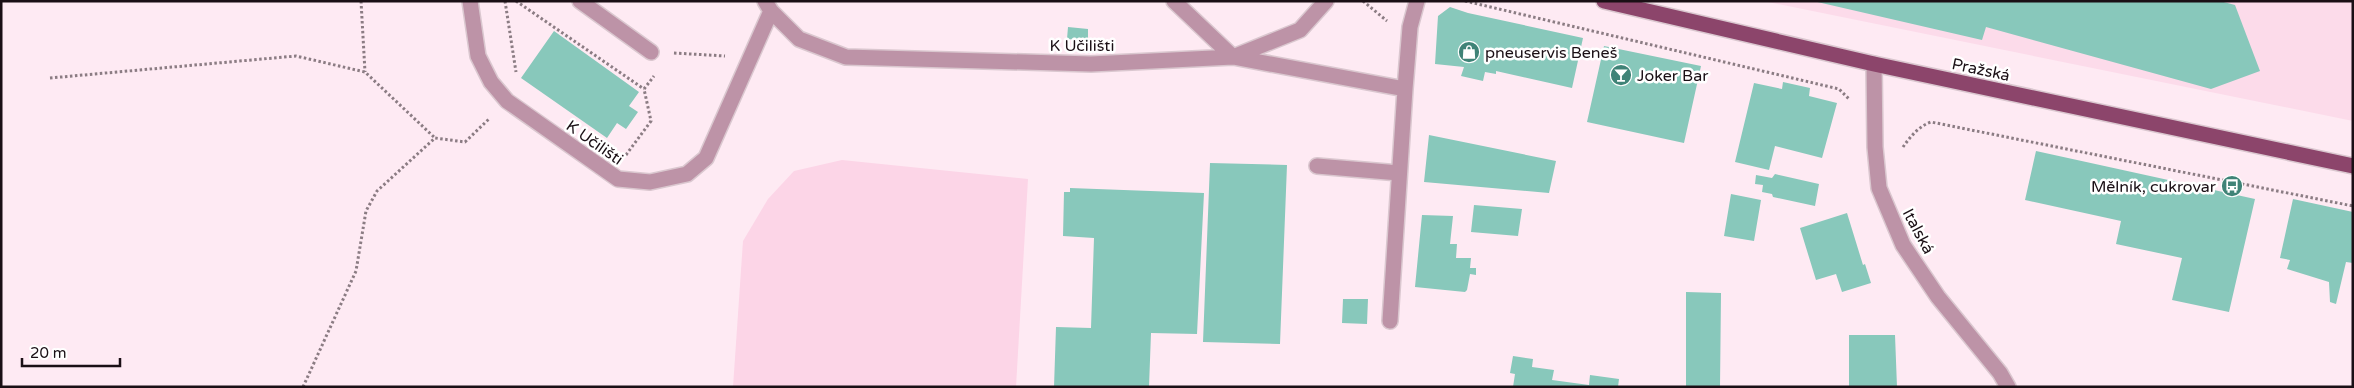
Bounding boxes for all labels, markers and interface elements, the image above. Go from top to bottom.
street label: K Učilišti [1050,36,1114,56]
shop icon: pneuservis Beneš [1457,40,1481,64]
place label: pneuservis Beneš [1485,43,1617,63]
street label: Pražská [1950,54,2012,86]
bar icon: Joker Bar [1609,63,1633,87]
place label: Joker Bar [1637,66,1709,86]
street label: K Učilišti [562,116,627,170]
bus stop icon: Mělník, cukrovar [2220,174,2244,198]
place label: Mělník, cukrovar [2091,177,2217,197]
street label: Italská [1898,205,1938,258]
scale bar [22,336,120,368]
text: 20 m [30,344,67,362]

